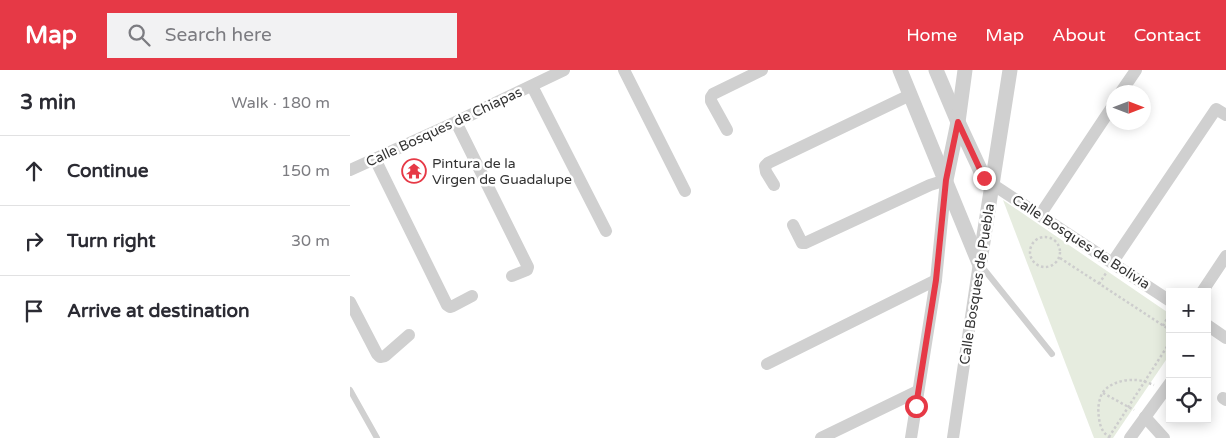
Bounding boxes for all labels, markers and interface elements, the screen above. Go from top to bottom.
search box [107,13,457,58]
text: Map [25,21,77,50]
icon: search [125,21,153,49]
text: Search here [165,24,272,46]
text: Home [906,24,957,46]
text: Map [985,24,1024,46]
text: About [1052,24,1106,46]
text: Contact [1134,24,1201,46]
street label: Calle Bosques de Chiapas [363,83,525,171]
north arrow [1106,85,1151,130]
text: 3 min [20,90,76,115]
text: Walk · 180 m [231,93,330,113]
place label: Pintura de la Virgen de Guadalupe [432,155,572,188]
icon: ahead [20,157,48,185]
temple icon: Pintura de la Virgen de Guadalupe [401,158,427,184]
text: Continue [67,160,149,182]
text: 150 m [281,161,330,181]
route end [973,167,996,190]
street label: Calle Bosques de Bolivia [1009,191,1153,293]
street label: Calle Bosques de Puebla [956,202,998,366]
icon: right [20,227,48,255]
text: Turn right [67,230,155,252]
text: 30 m [291,231,330,251]
map controls [1166,288,1211,423]
button: + [1166,288,1211,333]
icon: arrive [20,297,48,325]
text: Arrive at destination [67,300,250,322]
button: − [1166,333,1211,378]
button: locate [1166,378,1211,423]
route start [905,395,928,418]

